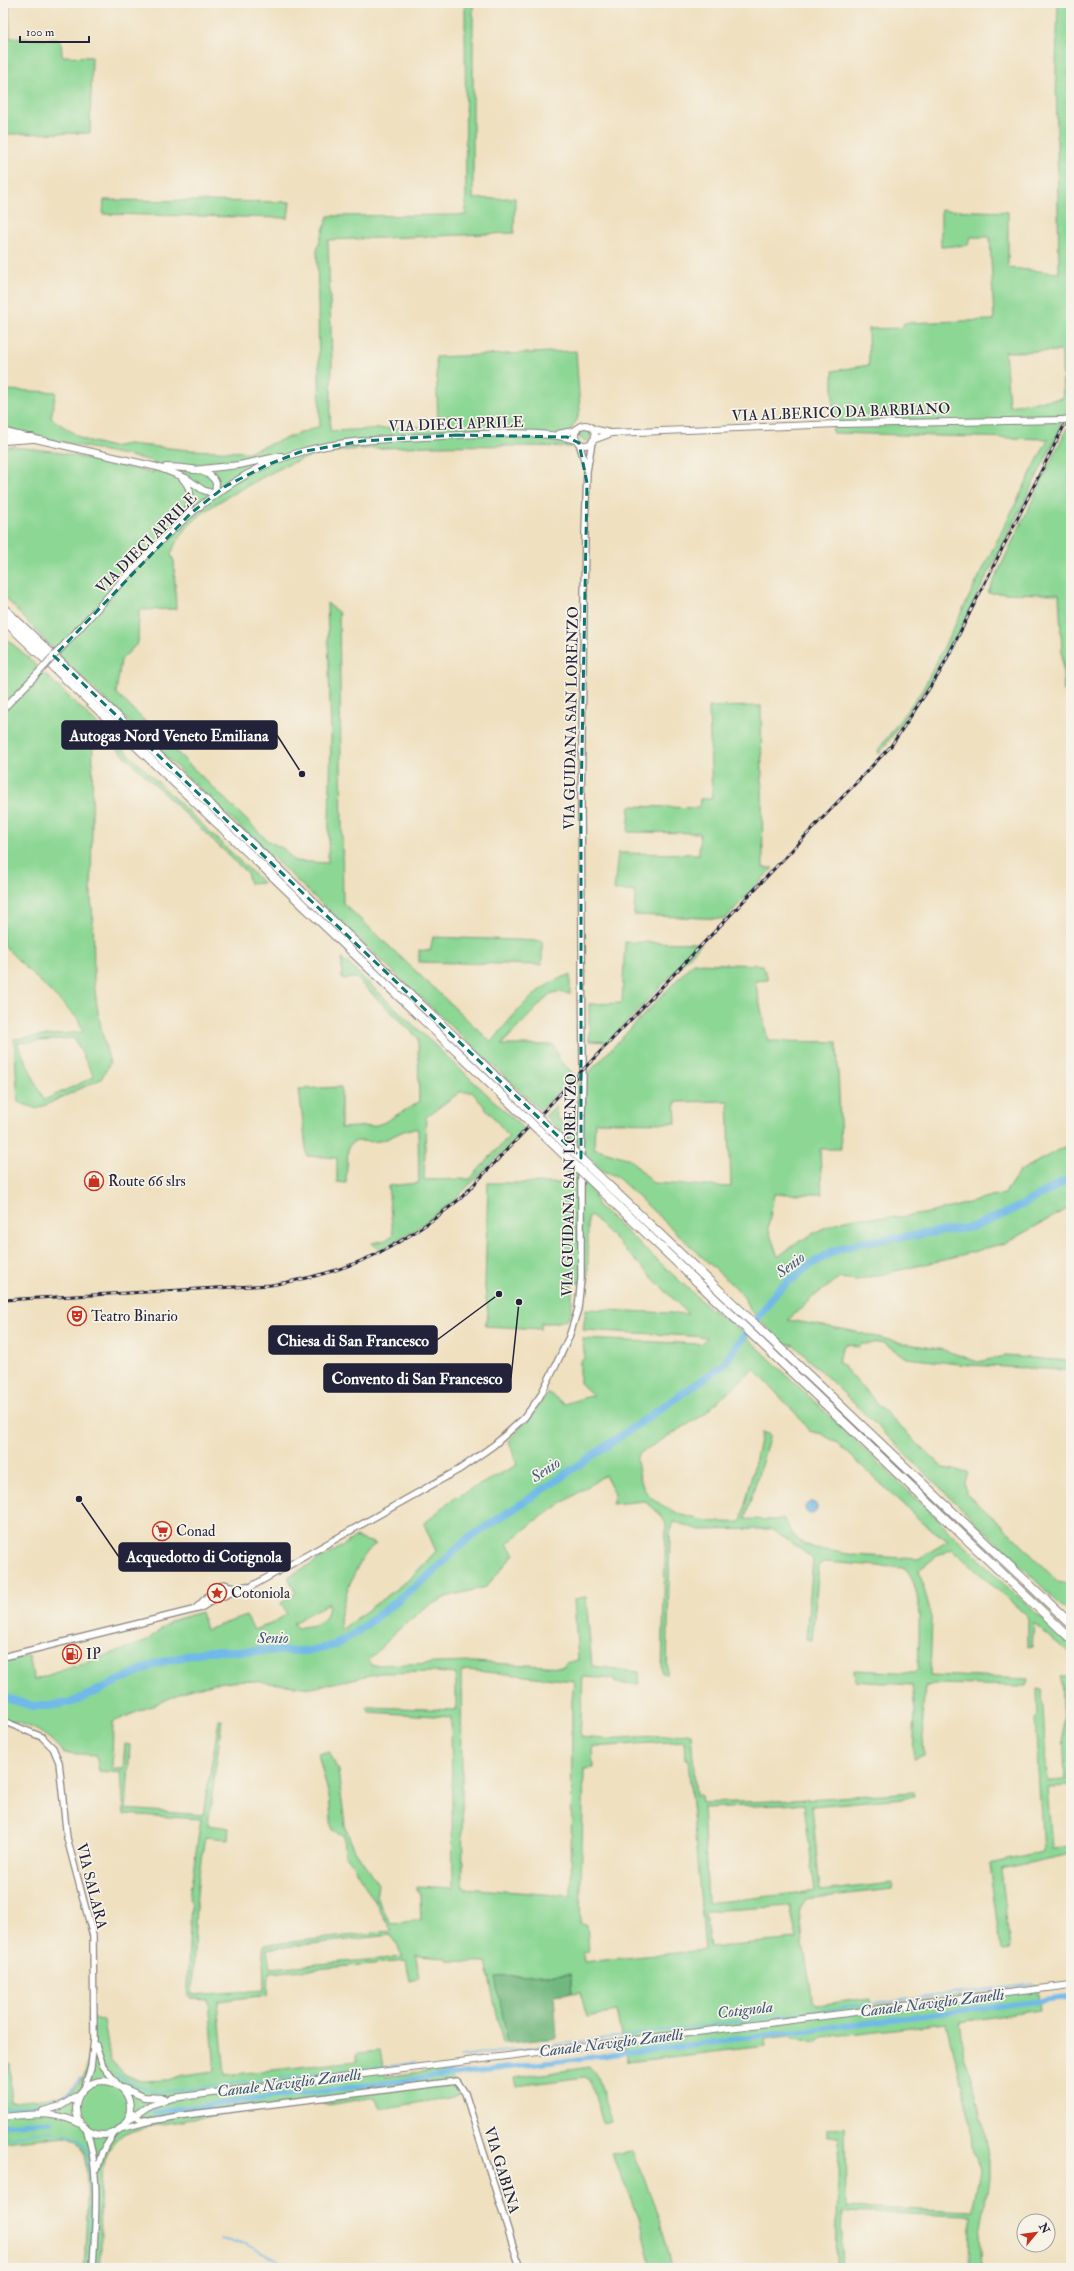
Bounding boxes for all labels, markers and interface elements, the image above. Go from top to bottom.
scale bar [20,18,89,44]
text: 100 m [26,25,55,40]
street label: VIA ALBERICO DA BARBIANO [731,399,951,426]
street label: VIA DIECI APRILE [388,413,524,436]
street label: VIA DIECI APRILE [92,489,201,598]
street label: VIA GUIDANA SAN LORENZO [560,606,583,830]
callout: Autogas Nord Veneto Emiliana [62,721,277,749]
text: Autogas Nord Veneto Emiliana [68,726,269,747]
street label: VIA GUIDANA SAN LORENZO [558,1073,581,1297]
shop icon: Route 66 slrs [83,1170,105,1192]
place label: Route 66 slrs [108,1172,186,1191]
water label: Senio [771,1247,809,1283]
theatre icon: Teatro Binario [66,1305,88,1327]
place label: Teatro Binario [91,1307,178,1326]
callout: Chiesa di San Francesco [269,1326,437,1354]
text: Chiesa di San Francesco [277,1331,429,1351]
callout: Convento di San Francesco [324,1364,511,1392]
text: Convento di San Francesco [332,1369,503,1389]
water label: Senio [526,1453,564,1487]
supermarket icon: Conad [151,1520,173,1542]
place label: Conad [176,1522,216,1541]
callout: Acquedotto di Cotignola [119,1543,290,1571]
text: Acquedotto di Cotignola [125,1547,282,1568]
place icon: Cotoniola [206,1582,228,1604]
place label: Cotoniola [231,1584,291,1603]
water label: Senio [256,1628,289,1648]
fuel station icon: IP [61,1643,83,1665]
place label: IP [86,1645,101,1664]
street label: VIA SALARA [72,1841,112,1932]
water label: Canale Naviglio Zanelli [859,1984,1006,2022]
water label: Cotignola [716,1997,774,2023]
water label: Canale Naviglio Zanelli [538,2024,685,2062]
water label: Canale Naviglio Zanelli [216,2064,363,2102]
street label: VIA GABINA [479,2124,524,2216]
north arrow [1016,2213,1056,2253]
text: N [1036,2220,1053,2237]

